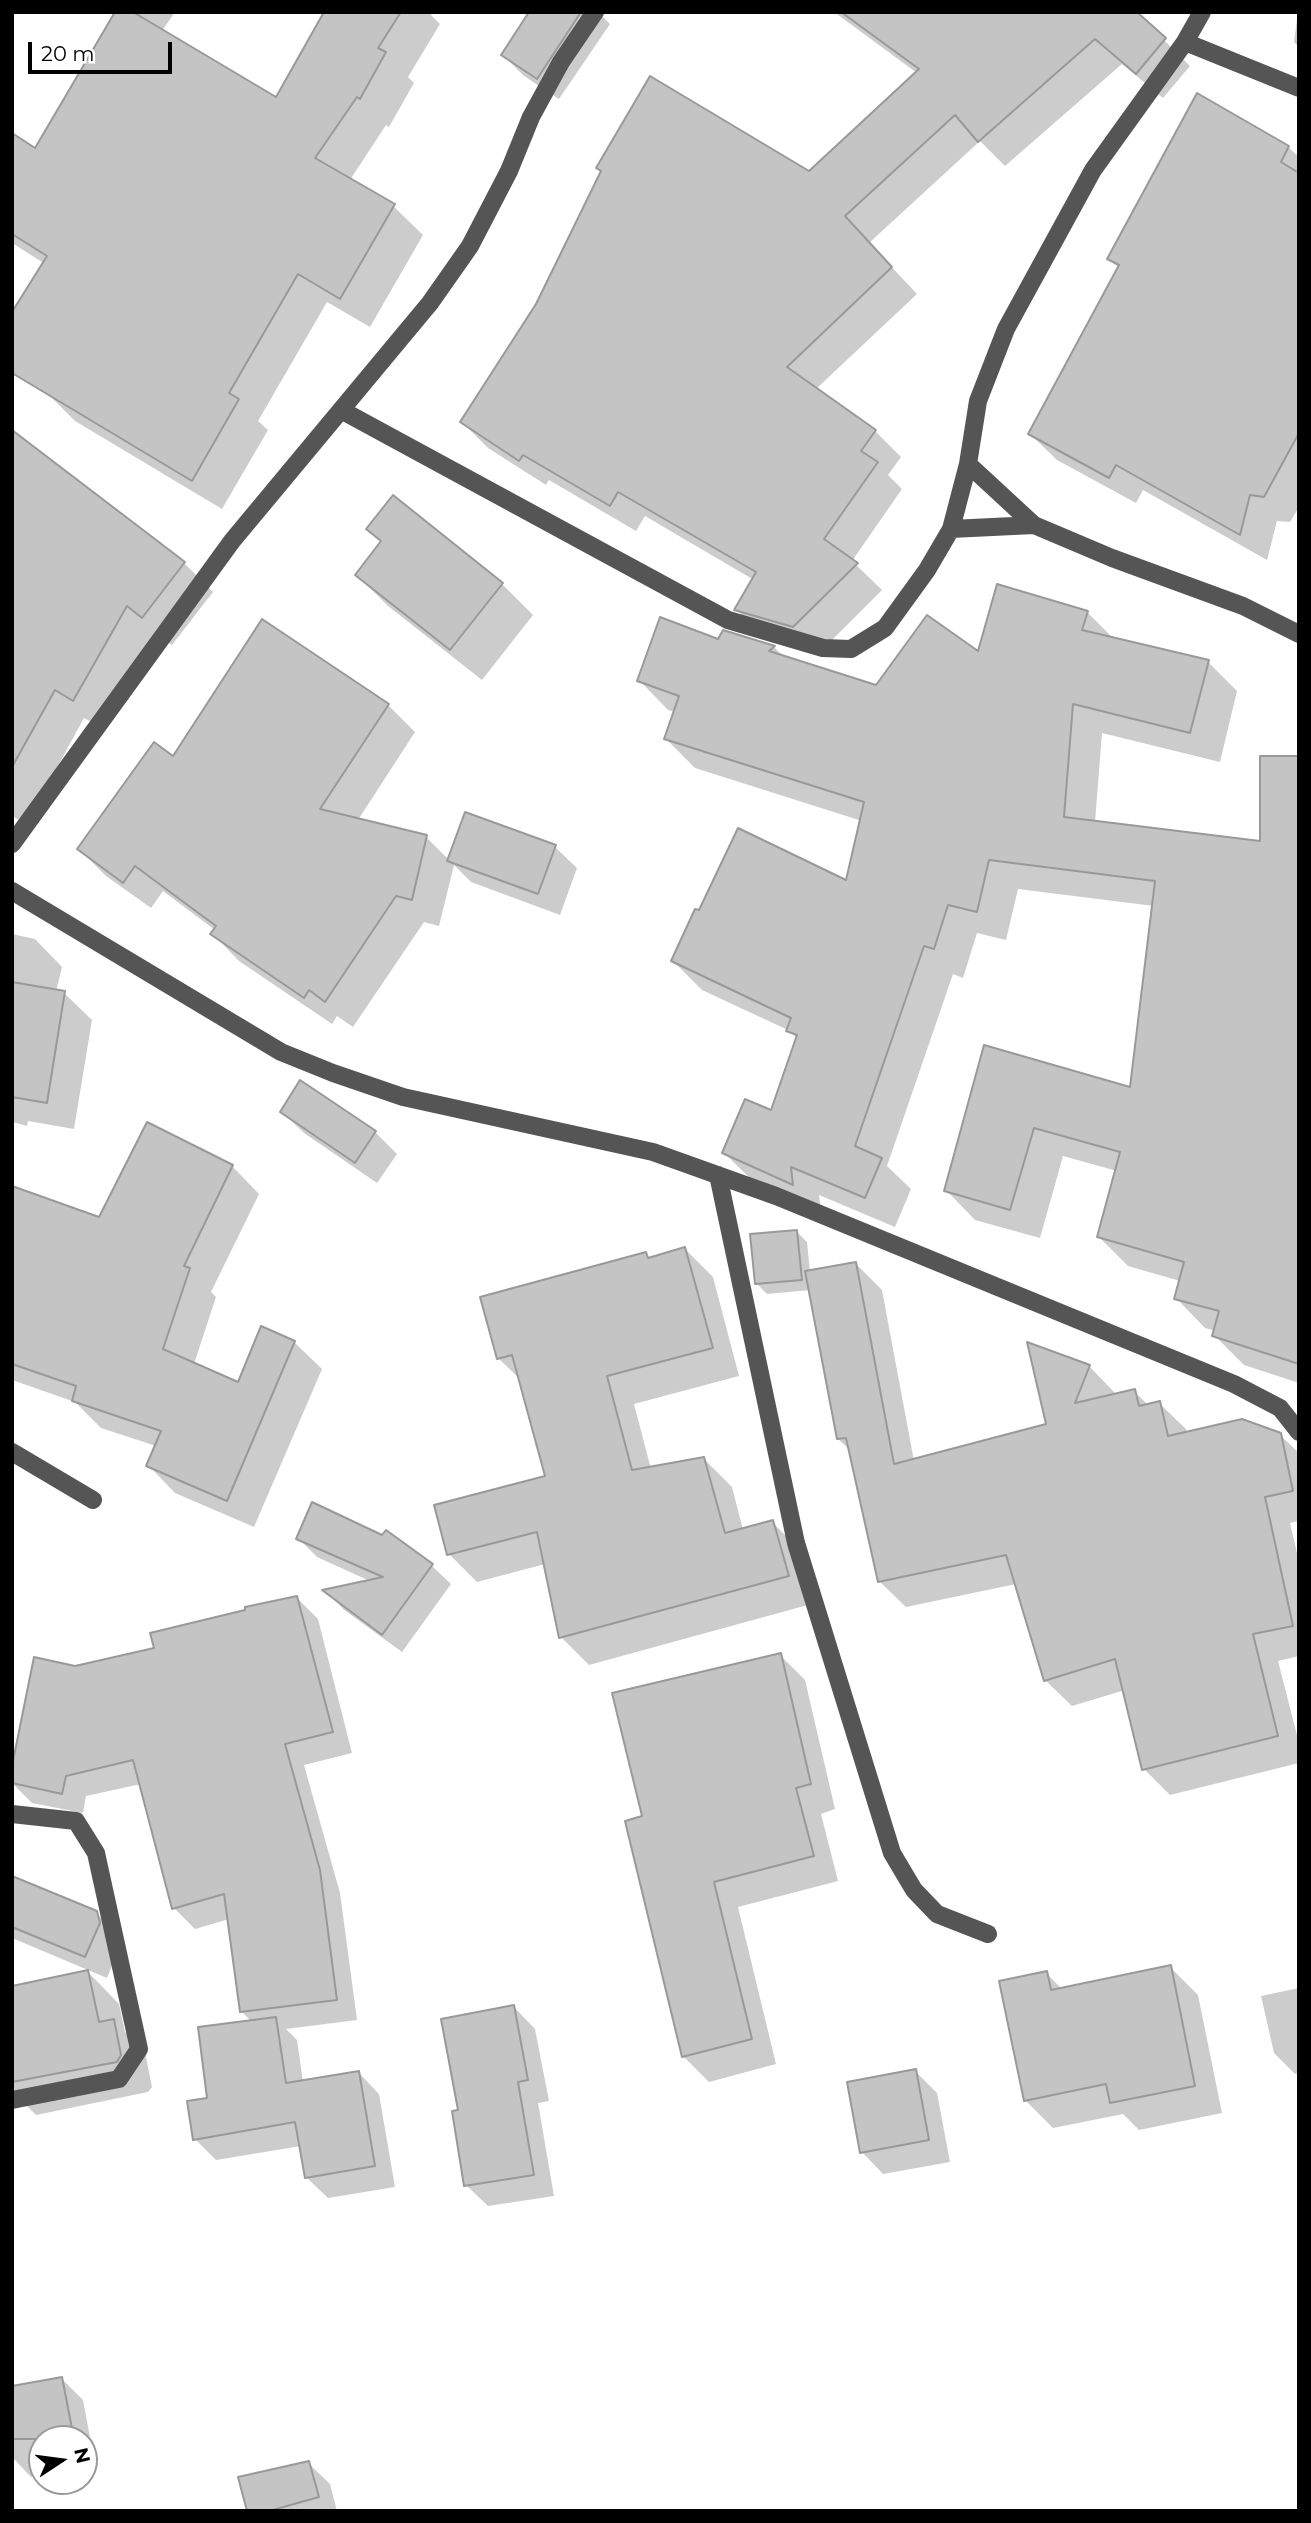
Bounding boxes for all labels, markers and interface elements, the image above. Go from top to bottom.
scale bar [32,28,175,72]
text: 20 m [41,41,95,66]
north arrow [28,2425,98,2495]
text: N [69,2446,95,2466]

